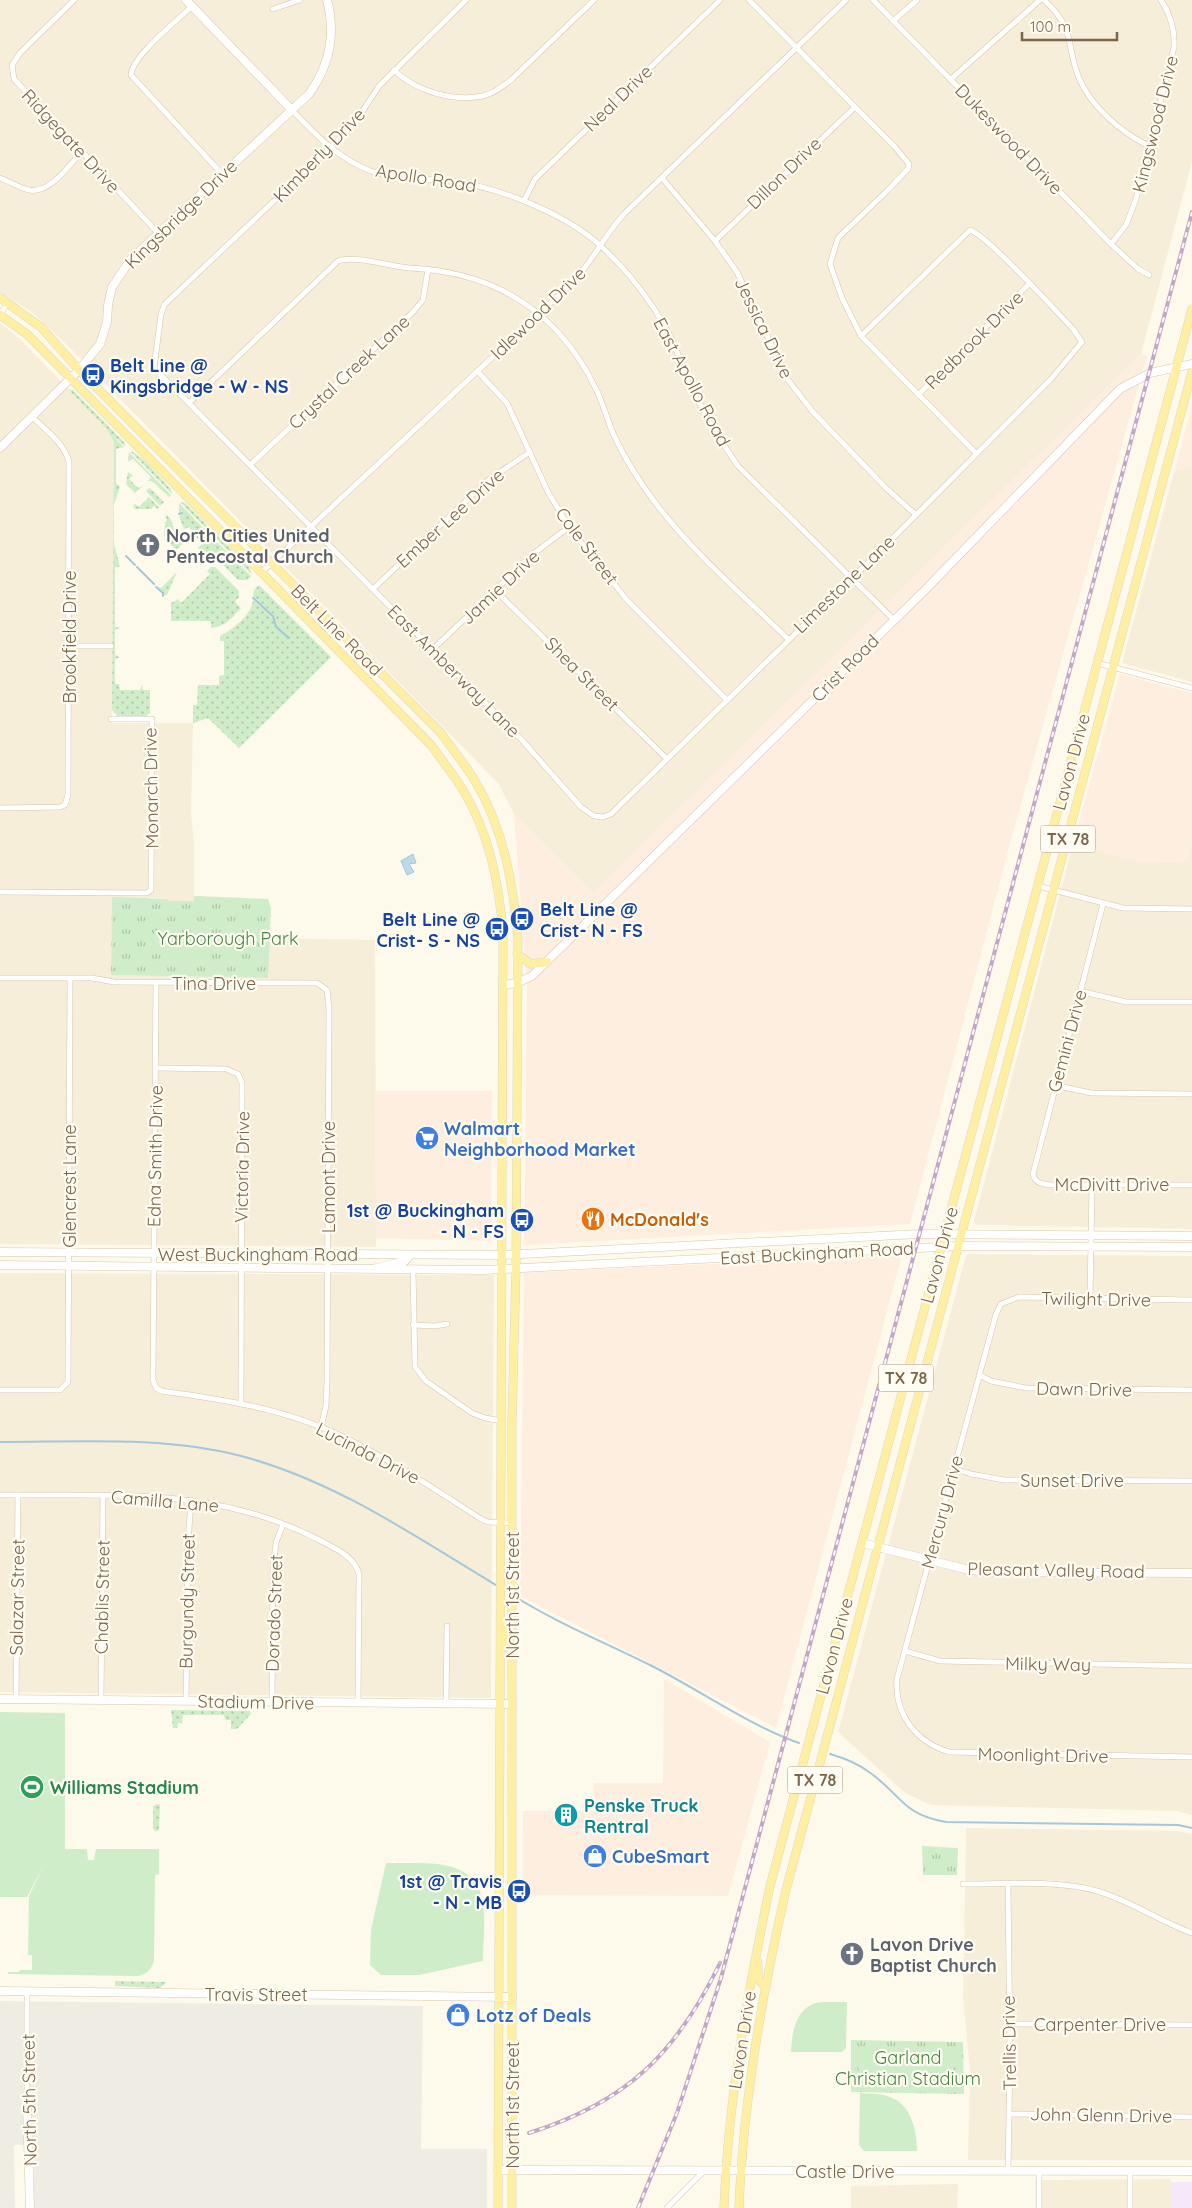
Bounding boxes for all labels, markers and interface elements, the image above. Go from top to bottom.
scale bar [1022,10,1117,42]
text: 100 m [1030,17,1071,36]
street label: Kingswood Drive [1127,53,1183,195]
street label: Neal Drive [579,60,657,136]
street label: Dukeswood Drive [950,79,1068,199]
street label: Ridgegate Drive [17,84,125,198]
street label: Kimberly Drive [268,103,370,207]
street label: Dillon Drive [742,132,826,214]
street label: Kingsbridge Drive [120,154,242,274]
street label: Apollo Road [374,159,478,197]
street label: Idlewood Drive [485,262,591,364]
street label: Jessica Drive [730,274,798,382]
street label: Redbrook Drive [920,286,1028,394]
street label: Crystal Creek Lane [284,310,414,434]
street label: East Apollo Road [648,314,736,450]
place label: Belt Line @ Kingsbridge - W - NS [110,354,289,398]
bus stop icon: Belt Line @ Kingsbridge - W - NS [80,362,106,388]
street label: Ember Lee Drive [391,463,509,573]
street label: Cole Street [550,503,624,589]
place label: North Cities United Pentecostal Church [166,524,333,568]
street label: Limestone Lane [789,530,899,638]
church icon: North Cities United Pentecostal Church [135,532,161,558]
street label: Jamie Drive [456,545,544,629]
street label: Brookfield Drive [58,570,81,704]
street label: Belt Line Road [286,579,388,681]
street label: East Amberway Lane [383,600,525,742]
street label: Crist Road [806,629,884,707]
street label: Shea Street [540,632,624,716]
street label: Lavon Drive [1047,711,1095,813]
street label: Monarch Drive [138,727,164,849]
road number: TX 78 [1040,826,1096,852]
place label: Belt Line @ Crist- N - FS [540,898,643,942]
bus stop icon: Belt Line @ Crist- N - FS [509,906,535,932]
place label: Belt Line @ Crist- S - NS [377,908,480,952]
bus stop icon: Belt Line @ Crist- S - NS [484,916,510,942]
park label: Yarborough Park [157,927,299,950]
street label: Tina Drive [172,972,256,995]
street label: Gemini Drive [1042,987,1092,1095]
street label: Edna Smith Drive [142,1085,168,1227]
street label: Victoria Drive [230,1111,254,1223]
place label: Walmart Neighborhood Market [444,1117,636,1161]
street label: Lamont Drive [317,1121,340,1233]
street label: Glencrest Lane [58,1124,81,1248]
supermarket icon: Walmart Neighborhood Market [414,1125,440,1151]
street label: McDivitt Drive [1055,1173,1169,1196]
place label: 1st @ Buckingham - N - FS [347,1199,504,1243]
street label: Lavon Drive [915,1204,963,1306]
restaurant icon: McDonald's [580,1206,606,1232]
bus stop icon: 1st @ Buckingham - N - FS [509,1207,535,1233]
place label: McDonald's [610,1208,709,1231]
street label: East Buckingham Road [719,1236,915,1270]
street label: West Buckingham Road [158,1243,358,1266]
street label: Twilight Drive [1041,1287,1151,1311]
road number: TX 78 [878,1365,934,1392]
street label: Dawn Drive [1036,1377,1132,1401]
street label: Lucinda Drive [312,1417,424,1489]
street label: Mercury Drive [916,1453,968,1571]
street label: Sunset Drive [1020,1469,1124,1492]
street label: Camilla Lane [110,1485,220,1517]
street label: North 1st Street [501,1531,524,1659]
street label: Burgundy Street [174,1533,200,1669]
street label: Salazar Street [4,1538,30,1656]
street label: Chablis Street [90,1540,114,1654]
street label: Dorado Street [260,1554,288,1672]
street label: Pleasant Valley Road [967,1557,1145,1583]
street label: Lavon Drive [810,1595,858,1697]
street label: Milky Way [1005,1652,1091,1676]
street label: Stadium Drive [197,1689,315,1715]
street label: Moonlight Drive [977,1742,1109,1768]
road number: TX 78 [788,1766,842,1794]
sports icon: Williams Stadium [19,1774,45,1800]
place label: Williams Stadium [50,1776,199,1799]
place label: Penske Truck Rentral [584,1794,698,1838]
building icon: Penske Truck Rentral [553,1802,579,1828]
shop icon: CubeSmart [582,1843,608,1869]
place label: CubeSmart [612,1845,710,1868]
place label: 1st @ Travis - N - MB [400,1870,502,1914]
bus stop icon: 1st @ Travis - N - MB [506,1878,532,1904]
place label: Lavon Drive Baptist Church [870,1933,997,1977]
church icon: Lavon Drive Baptist Church [839,1941,865,1967]
street label: Travis Street [204,1983,308,2006]
street label: Lavon Drive [723,1989,761,2091]
street label: Trellis Drive [997,1995,1021,2091]
shop icon: Lotz of Deals [445,2002,471,2028]
place label: Lotz of Deals [476,2004,591,2027]
street label: Carpenter Drive [1034,2013,1166,2036]
street label: North 5th Street [16,2034,42,2166]
street label: North 1st Street [501,2041,524,2169]
park label: Garland Christian Stadium [835,2046,981,2090]
street label: John Glenn Drive [1030,2102,1172,2128]
street label: Castle Drive [795,2160,895,2183]

